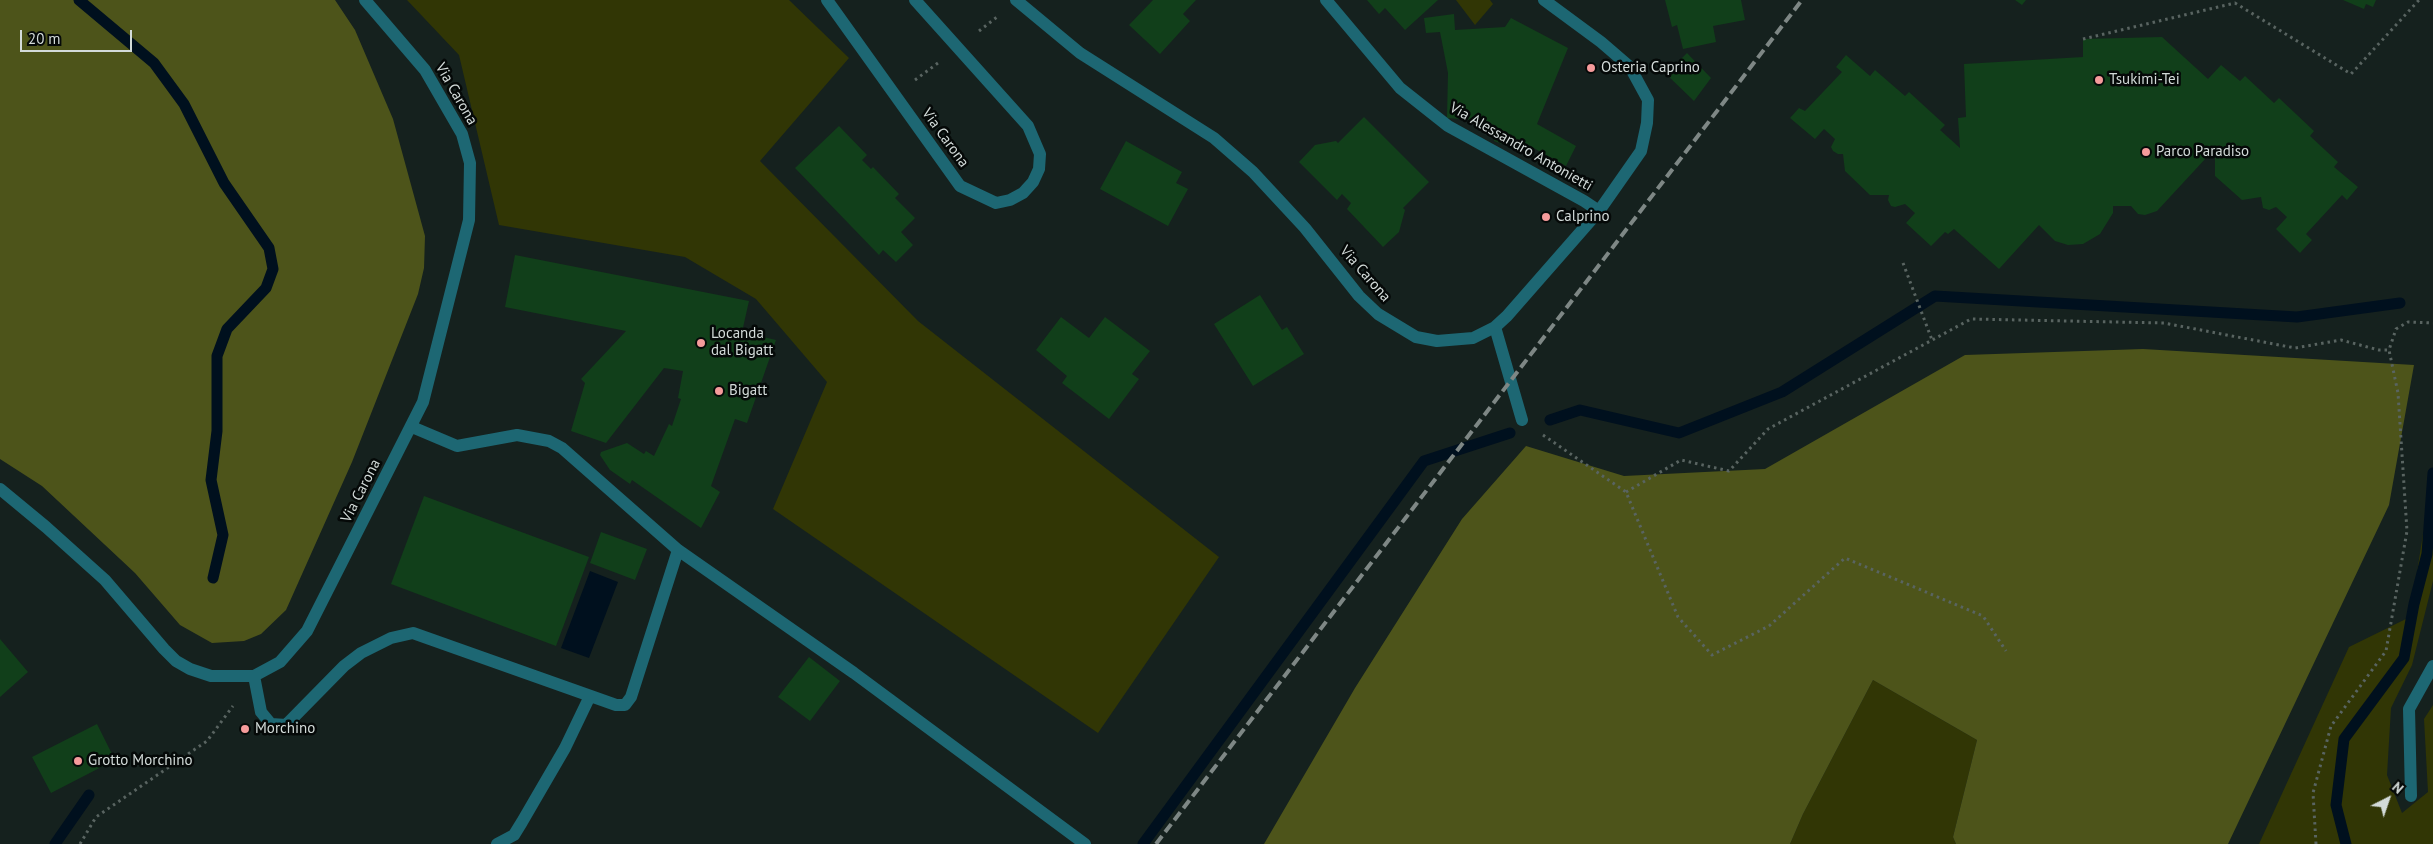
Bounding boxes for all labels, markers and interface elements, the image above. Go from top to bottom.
scale bar [22,20,135,52]
text: 20 m [28,29,61,48]
place label: Osteria Caprino [1601,59,1700,77]
street label: Via Carona [431,60,481,128]
marker: Osteria Caprino [1585,62,1597,74]
place label: Tsukimi-Tei [2109,71,2180,89]
marker: Tsukimi-Tei [2093,74,2105,86]
street label: Via Alessandro Antonietti [1446,99,1596,195]
street label: Via Carona [918,105,972,171]
place label: Parco Paradiso [2156,143,2249,161]
marker: Parco Paradiso [2140,146,2152,158]
place label: Calprino [1556,208,1610,226]
marker: Calprino [1540,211,1552,223]
street label: Via Carona [1336,242,1394,306]
place label: Locanda dal Bigatt [711,325,773,360]
marker: Locanda dal Bigatt [695,337,707,349]
place label: Bigatt [729,382,767,400]
marker: Bigatt [713,385,725,397]
street label: Via Carona [337,456,385,526]
place label: Morchino [255,720,315,738]
marker: Morchino [239,723,251,735]
place label: Grotto Morchino [88,752,193,770]
marker: Grotto Morchino [72,755,84,767]
north arrow [2363,774,2413,824]
text: N [2388,778,2407,797]

